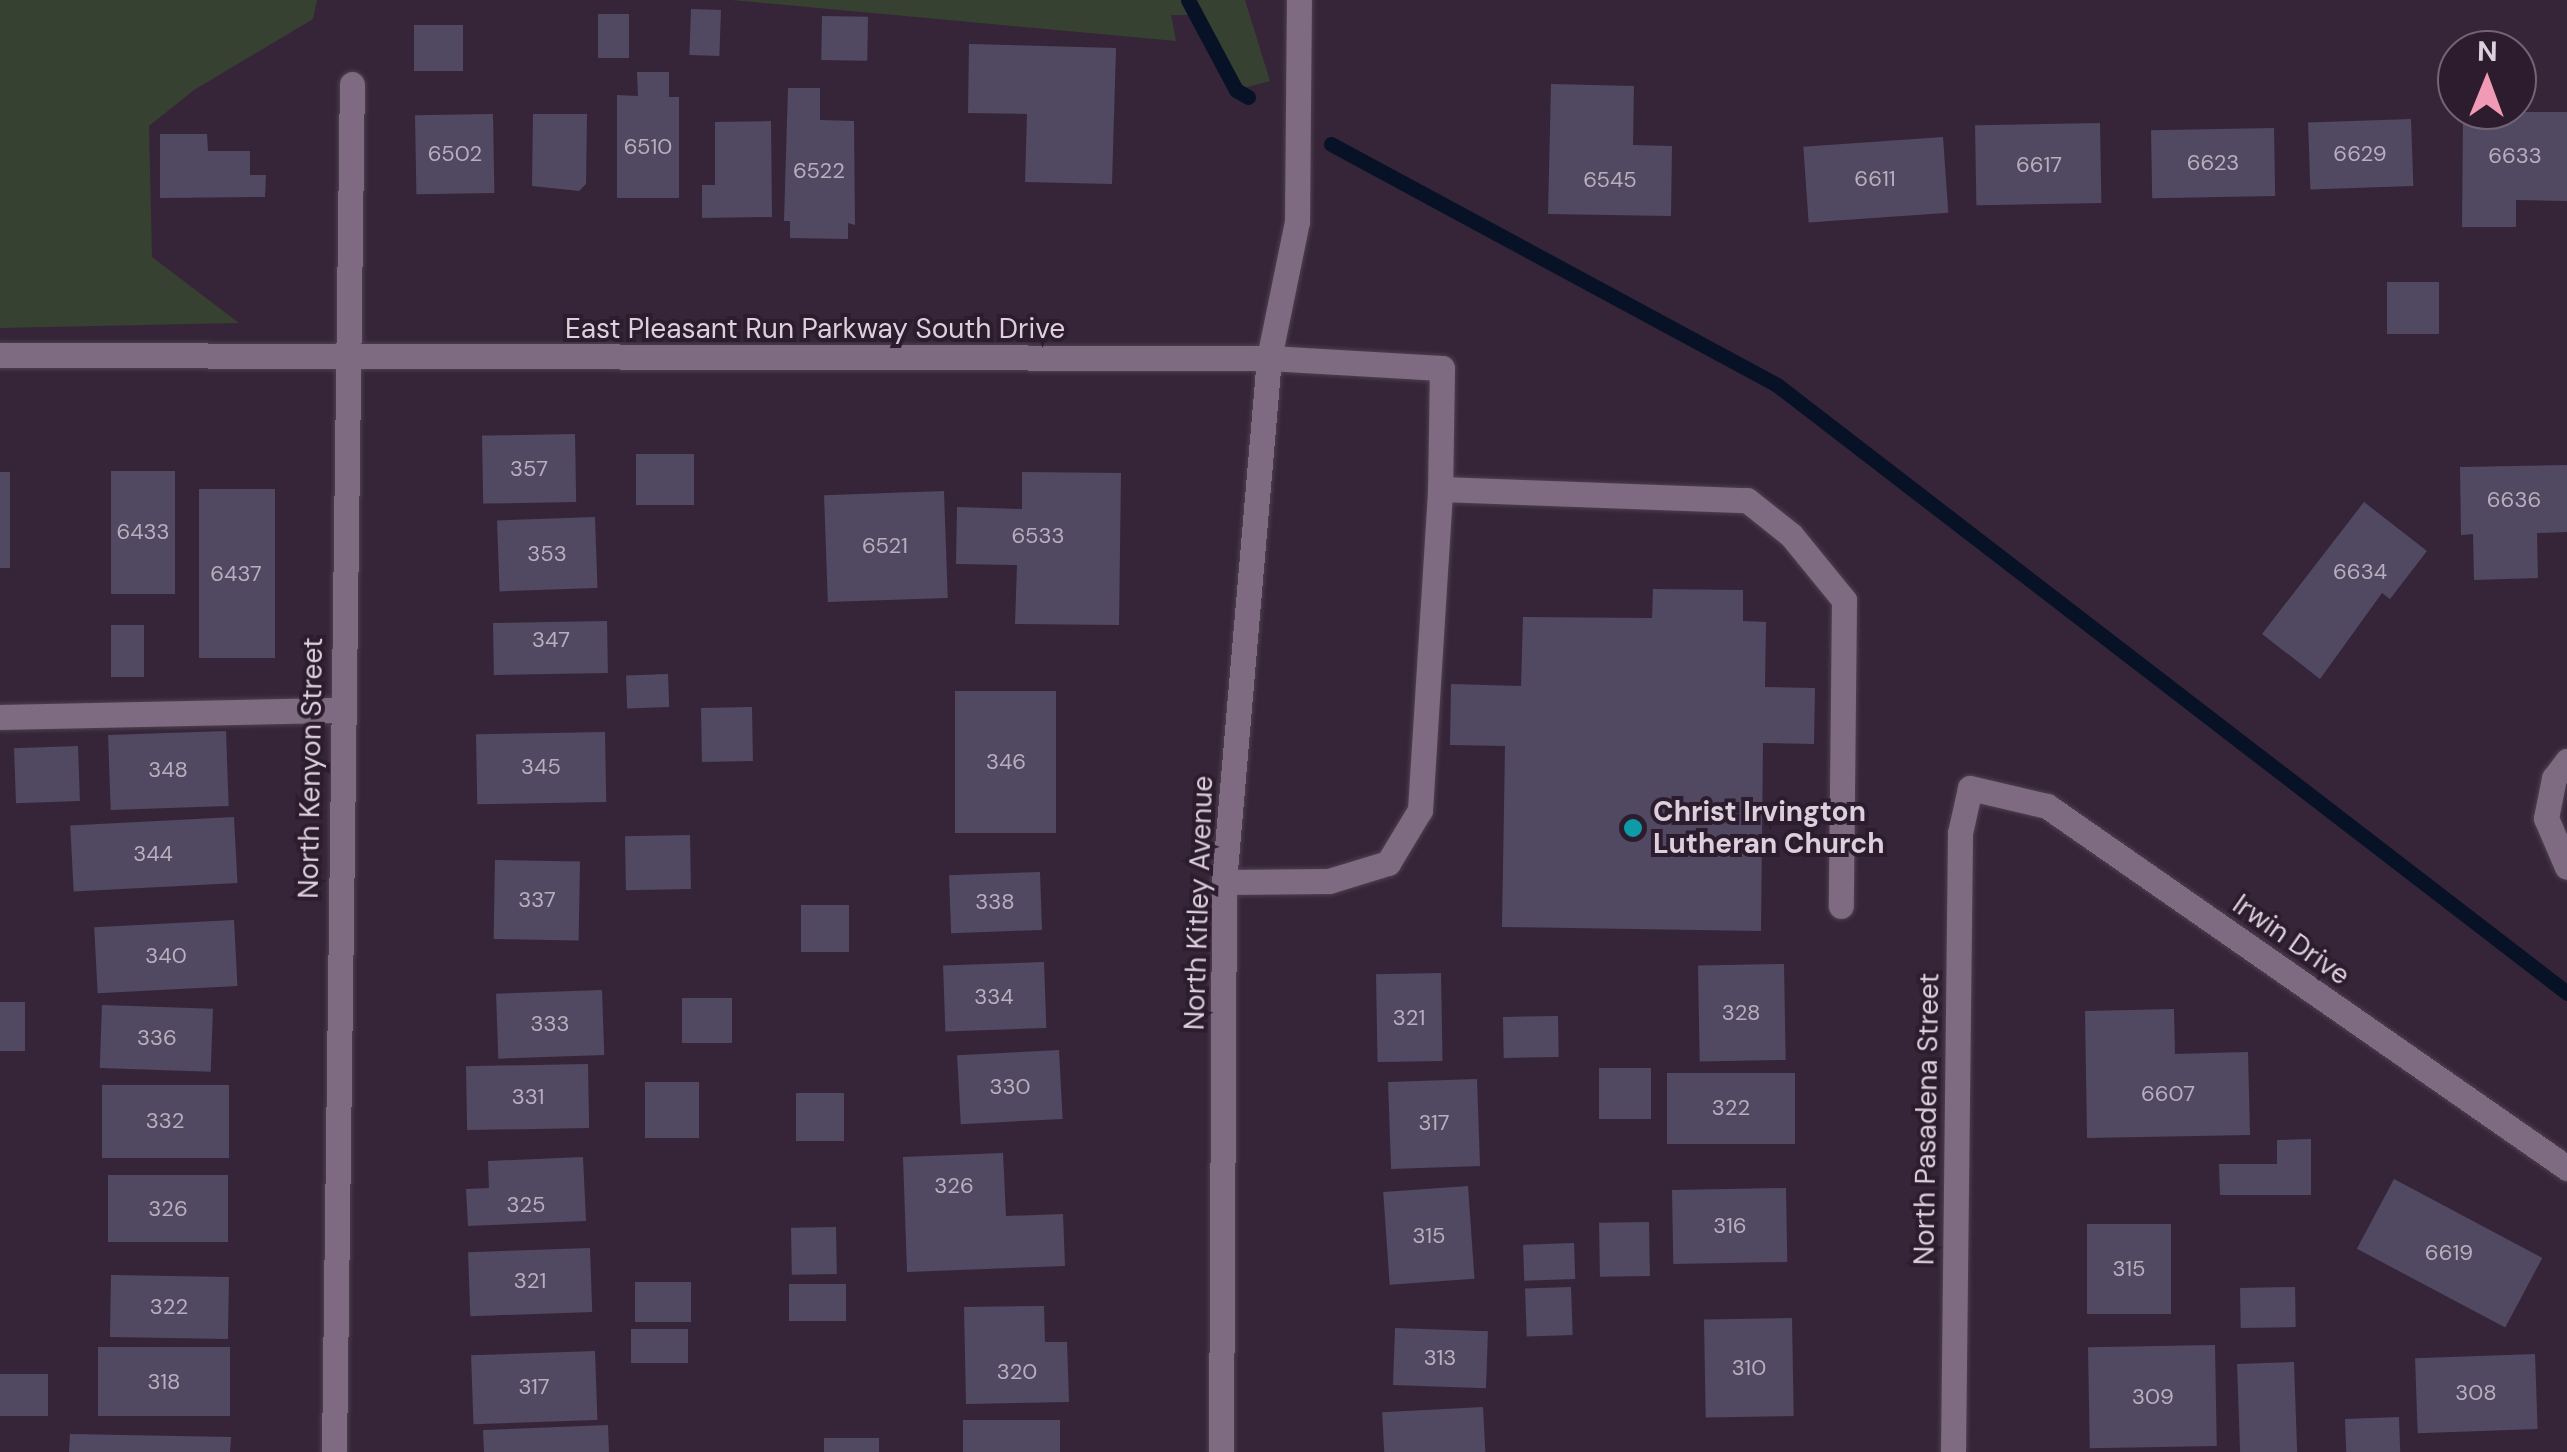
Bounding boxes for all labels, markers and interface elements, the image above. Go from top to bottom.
north arrow [2437,30,2537,130]
text: N [2477,33,2498,70]
house number: 6510 [624,134,672,160]
house number: 6502 [428,141,482,167]
house number: 6629 [2333,141,2387,167]
house number: 6633 [2488,143,2542,169]
house number: 6623 [2187,150,2239,176]
house number: 6617 [2016,152,2062,178]
house number: 6522 [793,158,845,184]
house number: 6611 [1854,166,1896,192]
house number: 6545 [1583,167,1637,193]
street label: East Pleasant Run Parkway South Drive [565,312,1065,346]
house number: 357 [510,456,548,482]
house number: 6636 [2487,487,2541,513]
house number: 6433 [116,519,170,545]
house number: 6533 [1012,523,1064,549]
house number: 6521 [862,533,908,559]
house number: 353 [527,541,567,567]
house number: 6634 [2333,559,2387,585]
house number: 6437 [210,561,262,587]
house number: 347 [532,627,570,653]
street label: North Kenyon Street [292,637,330,899]
house number: 346 [986,749,1026,775]
house number: 345 [521,754,561,780]
house number: 348 [148,757,188,783]
street label: North Kitley Avenue [1178,775,1220,1031]
place label: Christ Irvington Lutheran Church [1653,795,1885,861]
marker: Christ Irvington Lutheran Church [1622,817,1644,839]
house number: 344 [133,841,173,867]
house number: 337 [518,887,556,913]
street label: Irwin Drive [2226,888,2356,992]
house number: 338 [975,889,1015,915]
house number: 340 [145,943,187,969]
street label: North Pasadena Street [1908,972,1946,1266]
house number: 334 [974,984,1014,1010]
house number: 328 [1722,1000,1760,1026]
house number: 321 [1393,1005,1425,1031]
house number: 333 [530,1011,570,1037]
house number: 336 [137,1025,177,1051]
house number: 330 [989,1074,1031,1100]
house number: 6607 [2141,1081,2195,1107]
house number: 331 [512,1084,544,1110]
house number: 322 [1712,1095,1750,1121]
house number: 332 [146,1108,184,1134]
house number: 317 [1418,1110,1450,1136]
house number: 326 [934,1173,974,1199]
house number: 325 [506,1192,546,1218]
house number: 326 [148,1196,188,1222]
house number: 316 [1713,1213,1747,1239]
house number: 315 [1413,1223,1445,1249]
house number: 6619 [2425,1240,2473,1266]
house number: 315 [2113,1256,2145,1282]
house number: 321 [514,1268,546,1294]
house number: 322 [150,1294,188,1320]
house number: 313 [1424,1345,1456,1371]
house number: 310 [1732,1355,1766,1381]
house number: 320 [997,1359,1037,1385]
house number: 318 [148,1369,180,1395]
house number: 317 [518,1374,550,1400]
house number: 308 [2455,1380,2497,1406]
house number: 309 [2132,1384,2174,1410]

